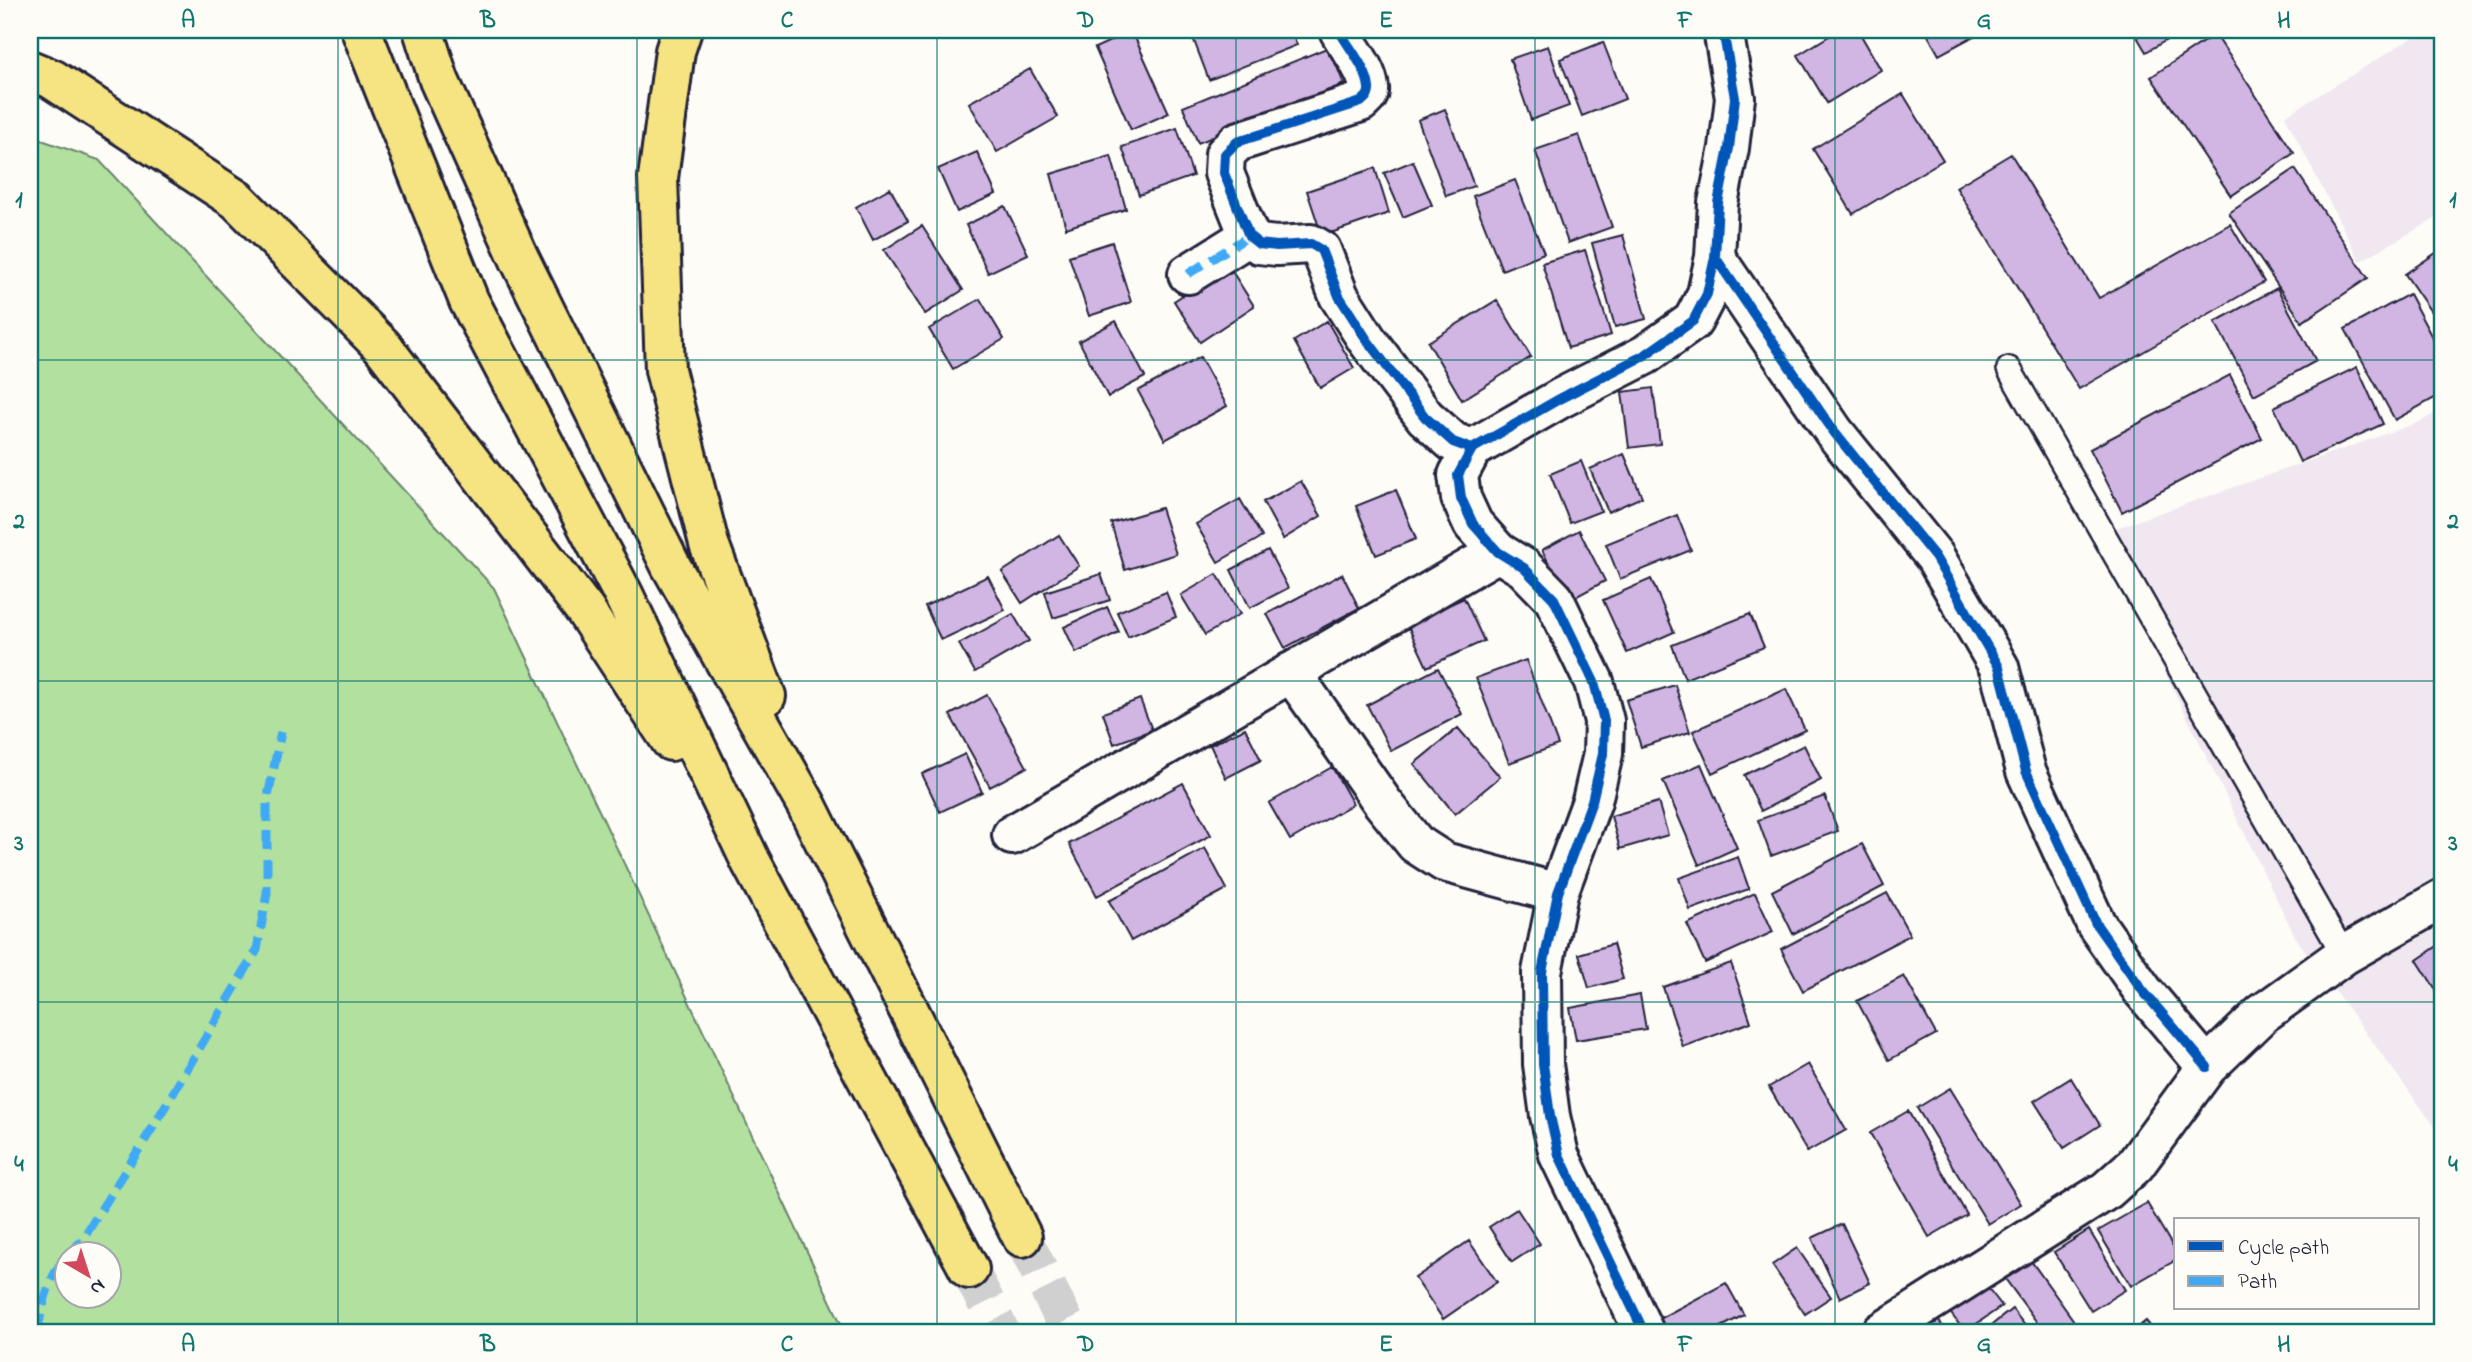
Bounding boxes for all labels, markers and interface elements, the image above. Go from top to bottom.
text: A [181,5,195,38]
text: B [479,5,496,38]
text: C [781,5,794,38]
text: D [1077,5,1094,38]
text: E [1379,5,1393,38]
text: F [1677,5,1693,38]
text: G [1977,5,1991,38]
text: H [2277,5,2291,38]
text: 1 [15,185,23,218]
text: 1 [2449,185,2457,218]
text: 2 [12,506,25,539]
text: 2 [2446,506,2459,539]
text: 3 [13,828,24,861]
text: 3 [2447,828,2458,861]
text: 4 [14,1149,24,1182]
text: 4 [2448,1149,2458,1182]
legend [2174,1218,2420,1310]
text: Cycle path [2238,1234,2329,1266]
north arrow [52,1240,122,1310]
text: Path [2238,1268,2277,1298]
text: N [84,1272,111,1301]
text: A [181,1329,195,1362]
text: B [479,1329,496,1362]
text: C [781,1329,794,1362]
text: D [1077,1329,1094,1362]
text: E [1379,1329,1393,1362]
text: F [1677,1329,1693,1362]
text: G [1977,1329,1991,1362]
text: H [2277,1329,2291,1362]

